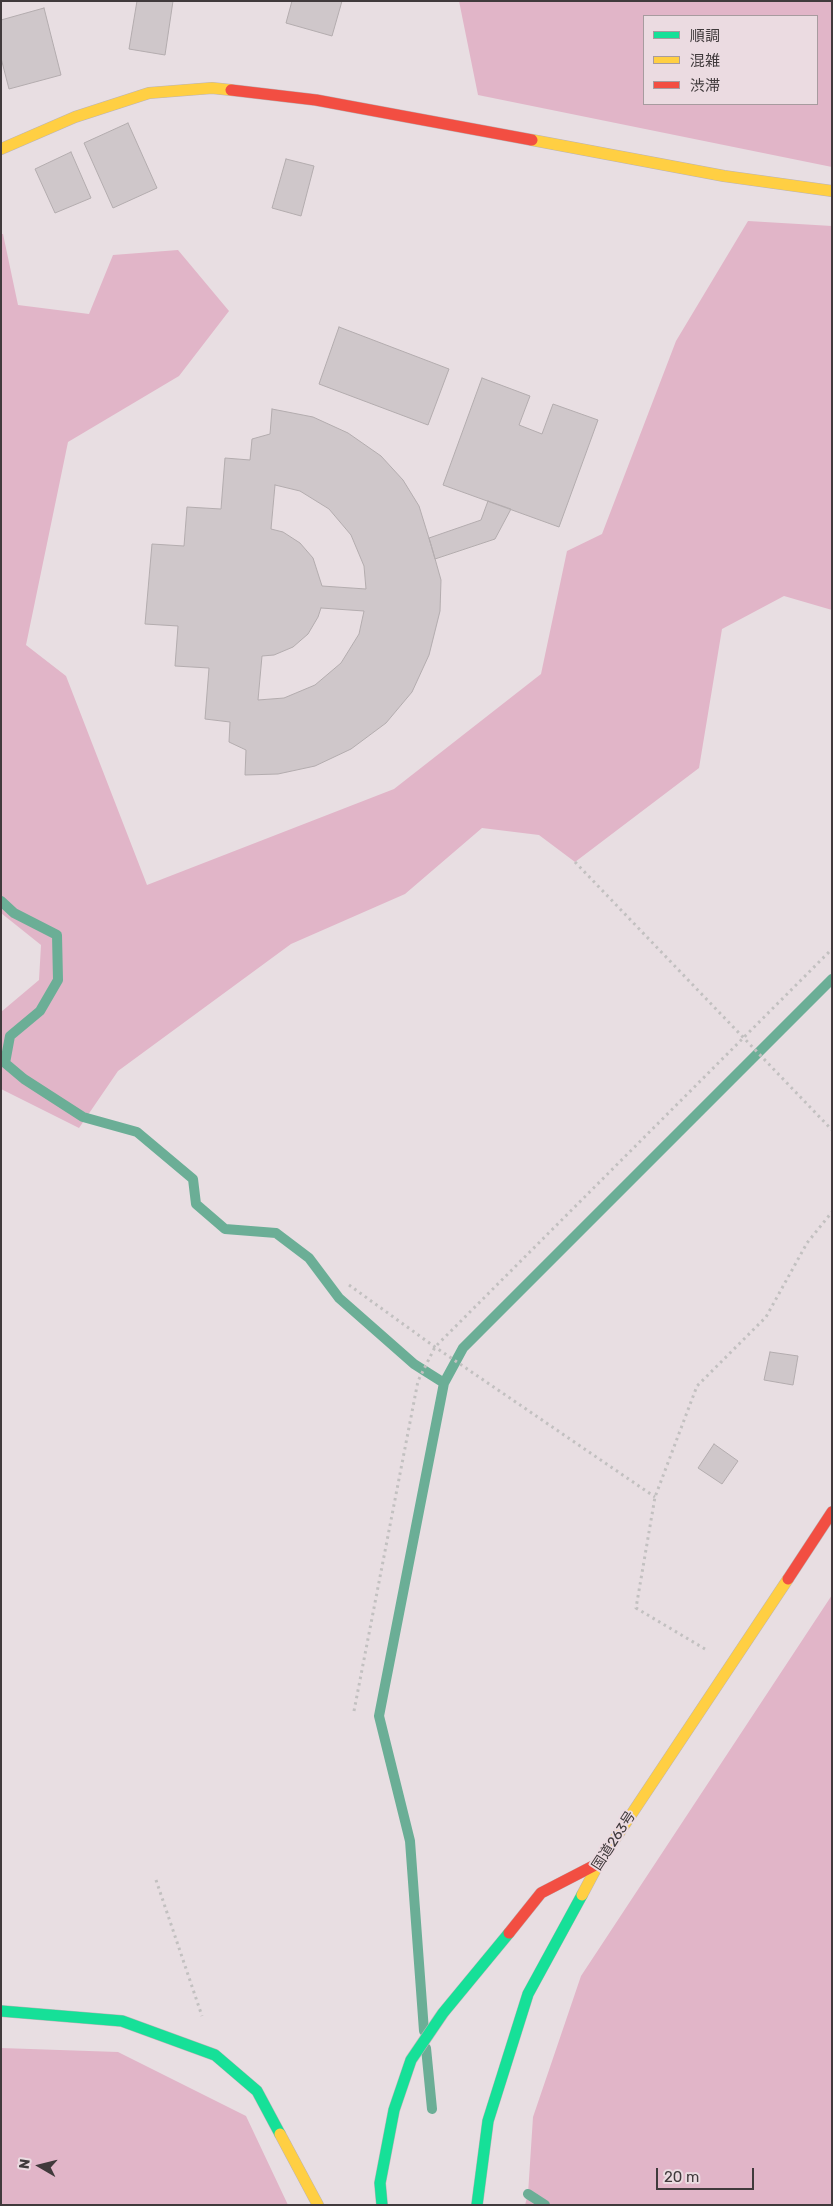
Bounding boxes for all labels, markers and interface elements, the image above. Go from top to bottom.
legend [643,15,818,105]
text: 順調 [690,27,720,45]
text: 混雑 [690,52,720,70]
text: 渋滞 [690,77,720,95]
street label: 国道263号 [589,1808,639,1874]
north arrow [15,2141,65,2191]
text: N [16,2158,34,2170]
scale bar [658,2158,756,2190]
text: 20 m [664,2168,699,2186]

